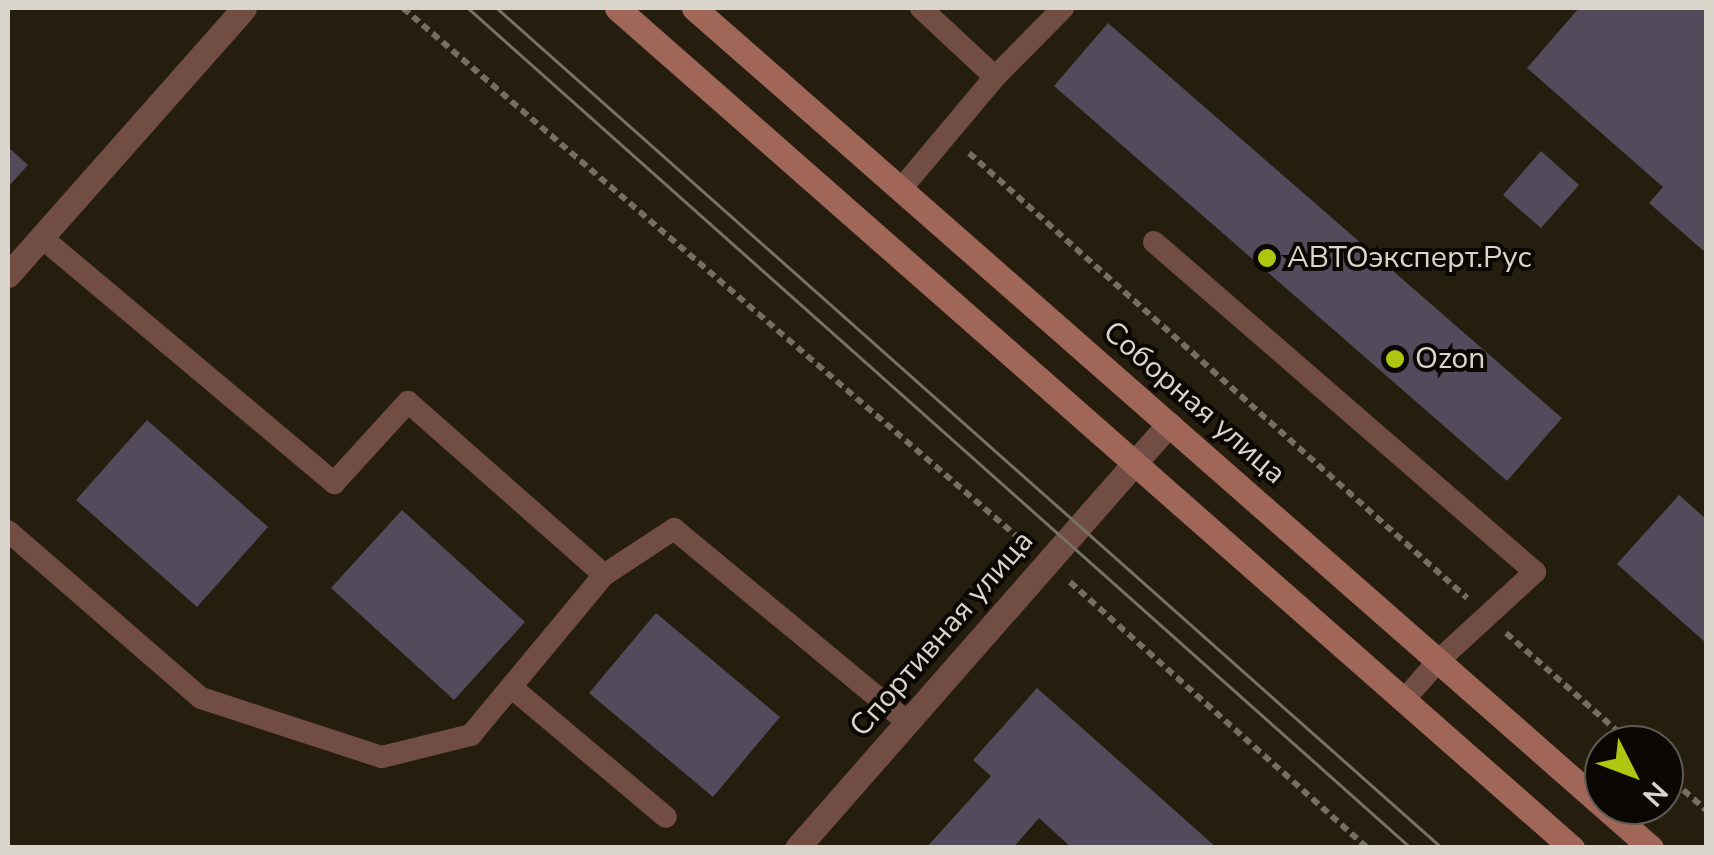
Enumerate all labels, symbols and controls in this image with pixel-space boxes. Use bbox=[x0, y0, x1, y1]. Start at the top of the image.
place label: АВТОэксперт.Рус bbox=[1287, 240, 1532, 276]
marker: АВТОэксперт.Рус bbox=[1256, 247, 1278, 269]
street label: Соборная улица bbox=[1095, 314, 1293, 492]
place label: Ozon bbox=[1415, 341, 1485, 377]
marker: Ozon bbox=[1384, 348, 1406, 370]
street label: Спортивная улица bbox=[843, 524, 1041, 744]
north arrow bbox=[1584, 725, 1684, 825]
text: N bbox=[1634, 773, 1676, 814]

